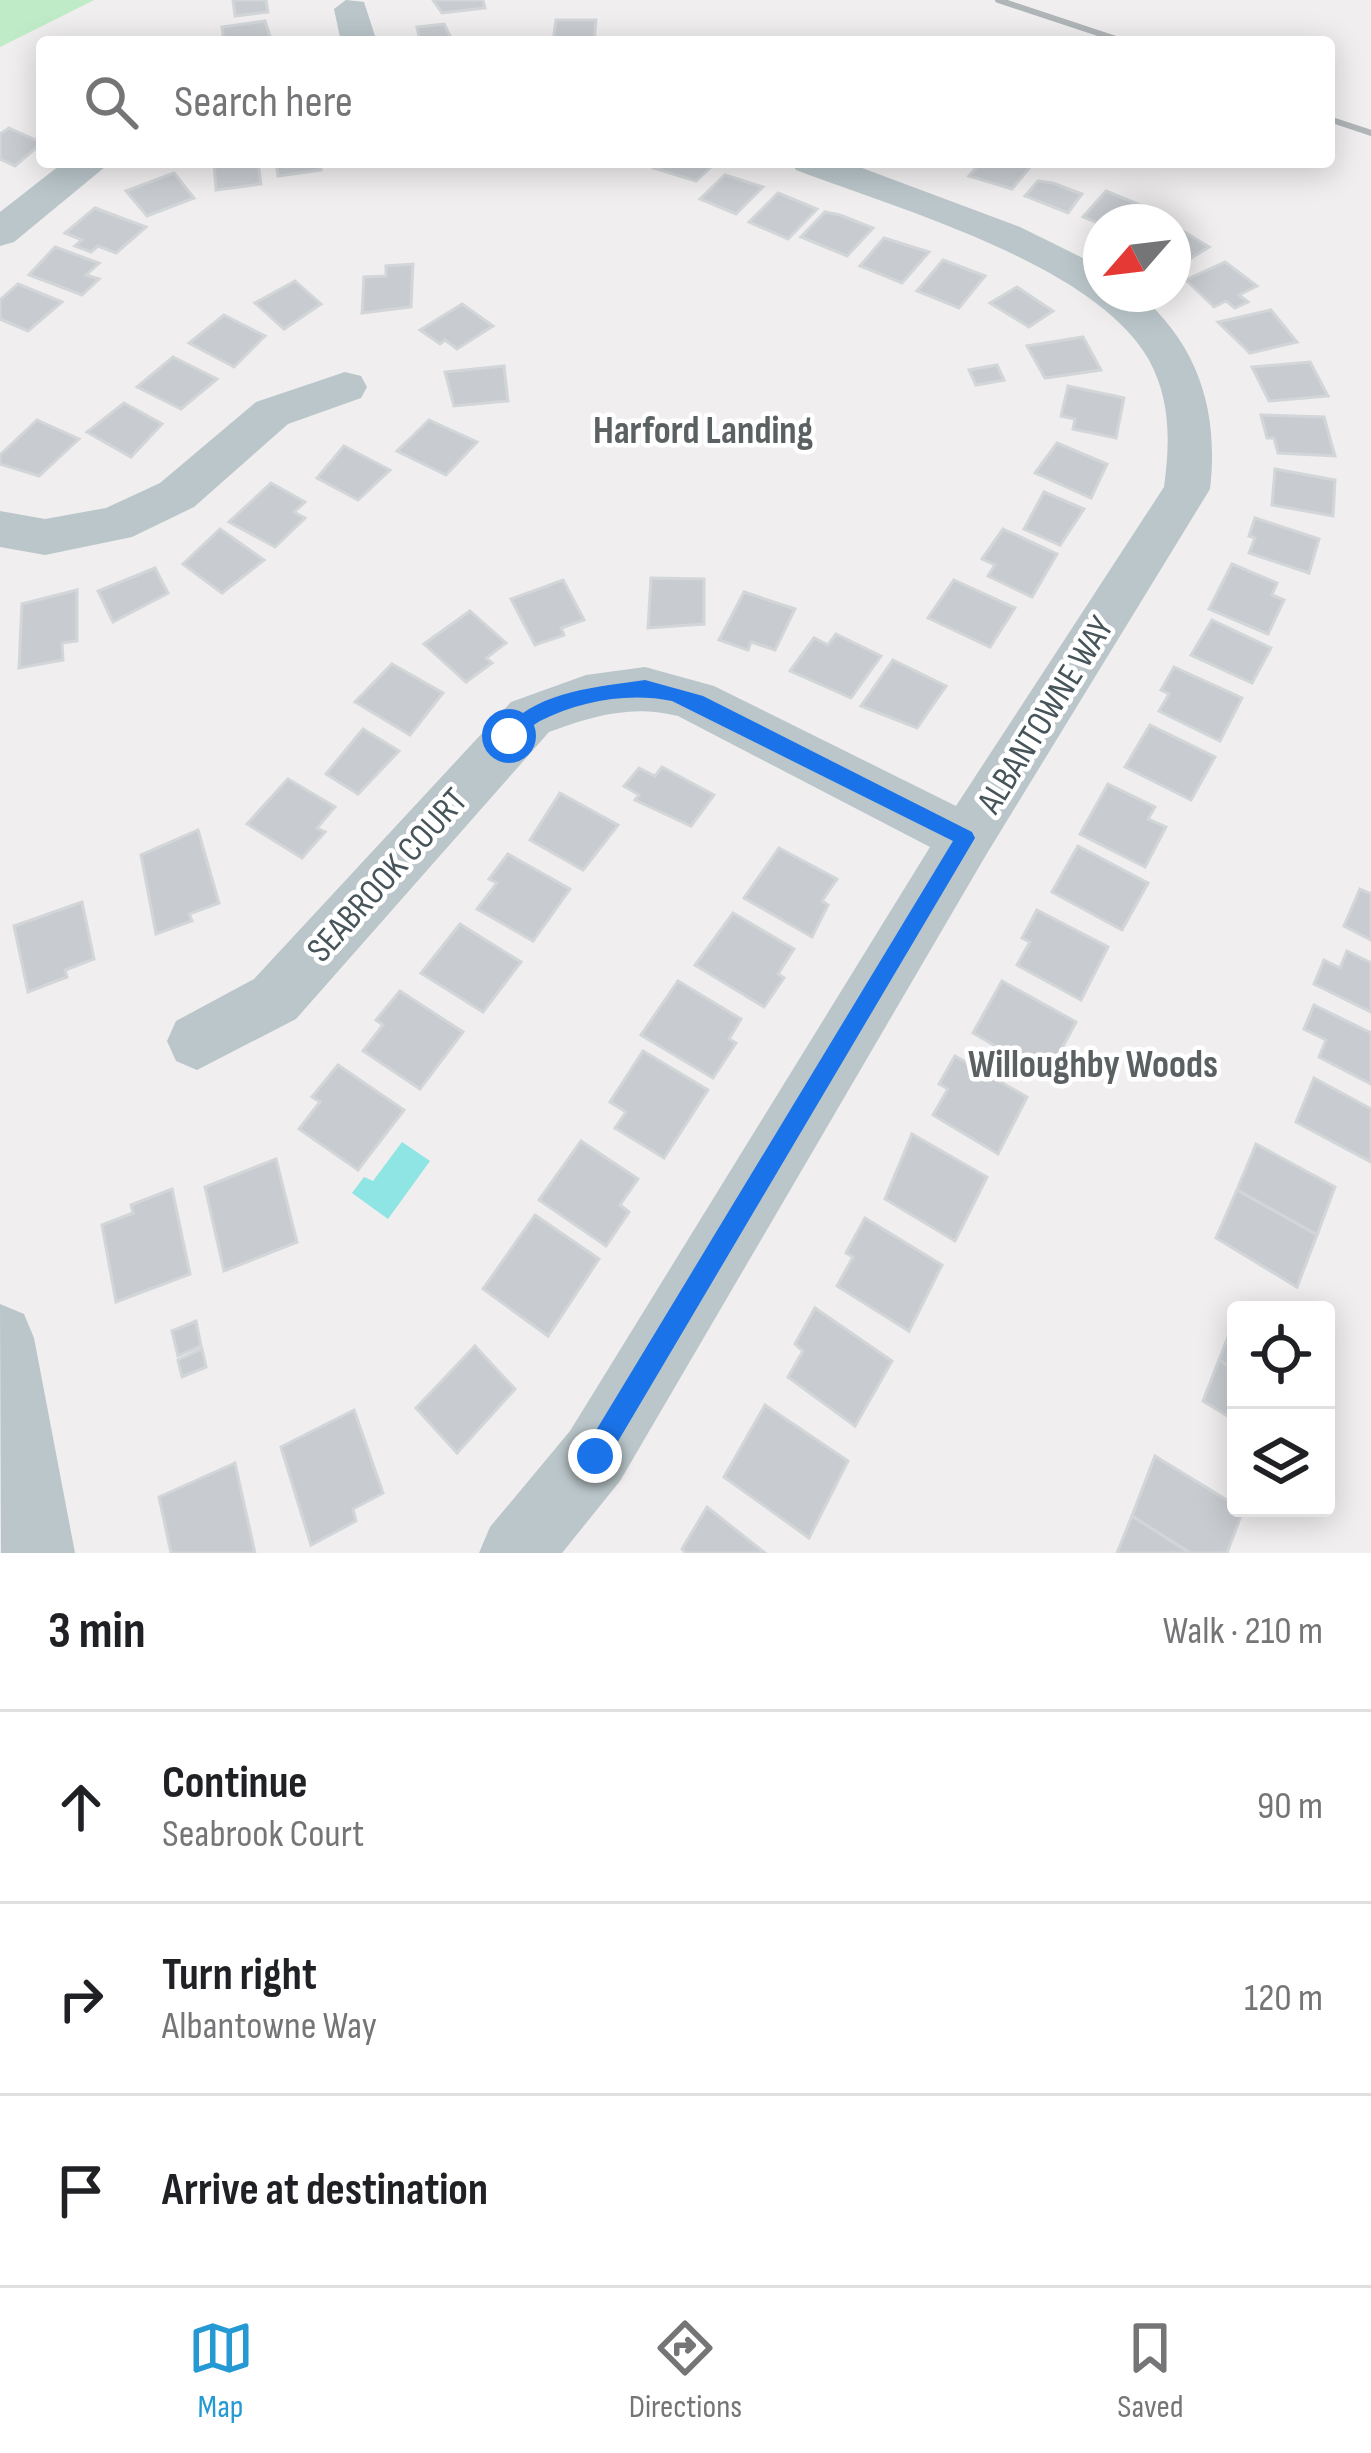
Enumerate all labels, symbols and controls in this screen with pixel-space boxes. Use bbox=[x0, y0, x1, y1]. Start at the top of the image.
search box bbox=[36, 36, 1335, 168]
icon: search bbox=[78, 69, 144, 135]
text: Search here bbox=[174, 75, 353, 130]
north arrow bbox=[1083, 204, 1191, 312]
district label: Harford Landing bbox=[593, 408, 813, 455]
street label: ALBANTOWNE WAY bbox=[968, 609, 1124, 822]
route start bbox=[482, 709, 536, 763]
street label: SEABROOK COURT bbox=[299, 780, 477, 971]
district label: Willoughby Woods bbox=[968, 1042, 1218, 1089]
map controls bbox=[1227, 1301, 1335, 1517]
button: locate bbox=[1227, 1301, 1335, 1409]
button: layers bbox=[1227, 1409, 1335, 1517]
route end bbox=[568, 1429, 622, 1483]
text: 3 min bbox=[48, 1601, 146, 1662]
text: Walk · 210 m bbox=[1163, 1608, 1323, 1655]
text: Continue bbox=[162, 1756, 308, 1811]
icon: ahead bbox=[48, 1774, 114, 1840]
text: 90 m bbox=[1257, 1783, 1323, 1830]
text: Seabrook Court bbox=[162, 1811, 364, 1858]
text: Turn right bbox=[162, 1948, 317, 2003]
icon: right bbox=[48, 1966, 114, 2032]
text: 120 m bbox=[1244, 1975, 1323, 2022]
text: Albantowne Way bbox=[162, 2003, 377, 2050]
icon: arrive bbox=[48, 2158, 114, 2224]
text: Arrive at destination bbox=[162, 2163, 488, 2218]
tab: Map bbox=[188, 2315, 254, 2427]
tab: Directions bbox=[629, 2315, 742, 2427]
tab: Saved bbox=[1117, 2315, 1183, 2427]

